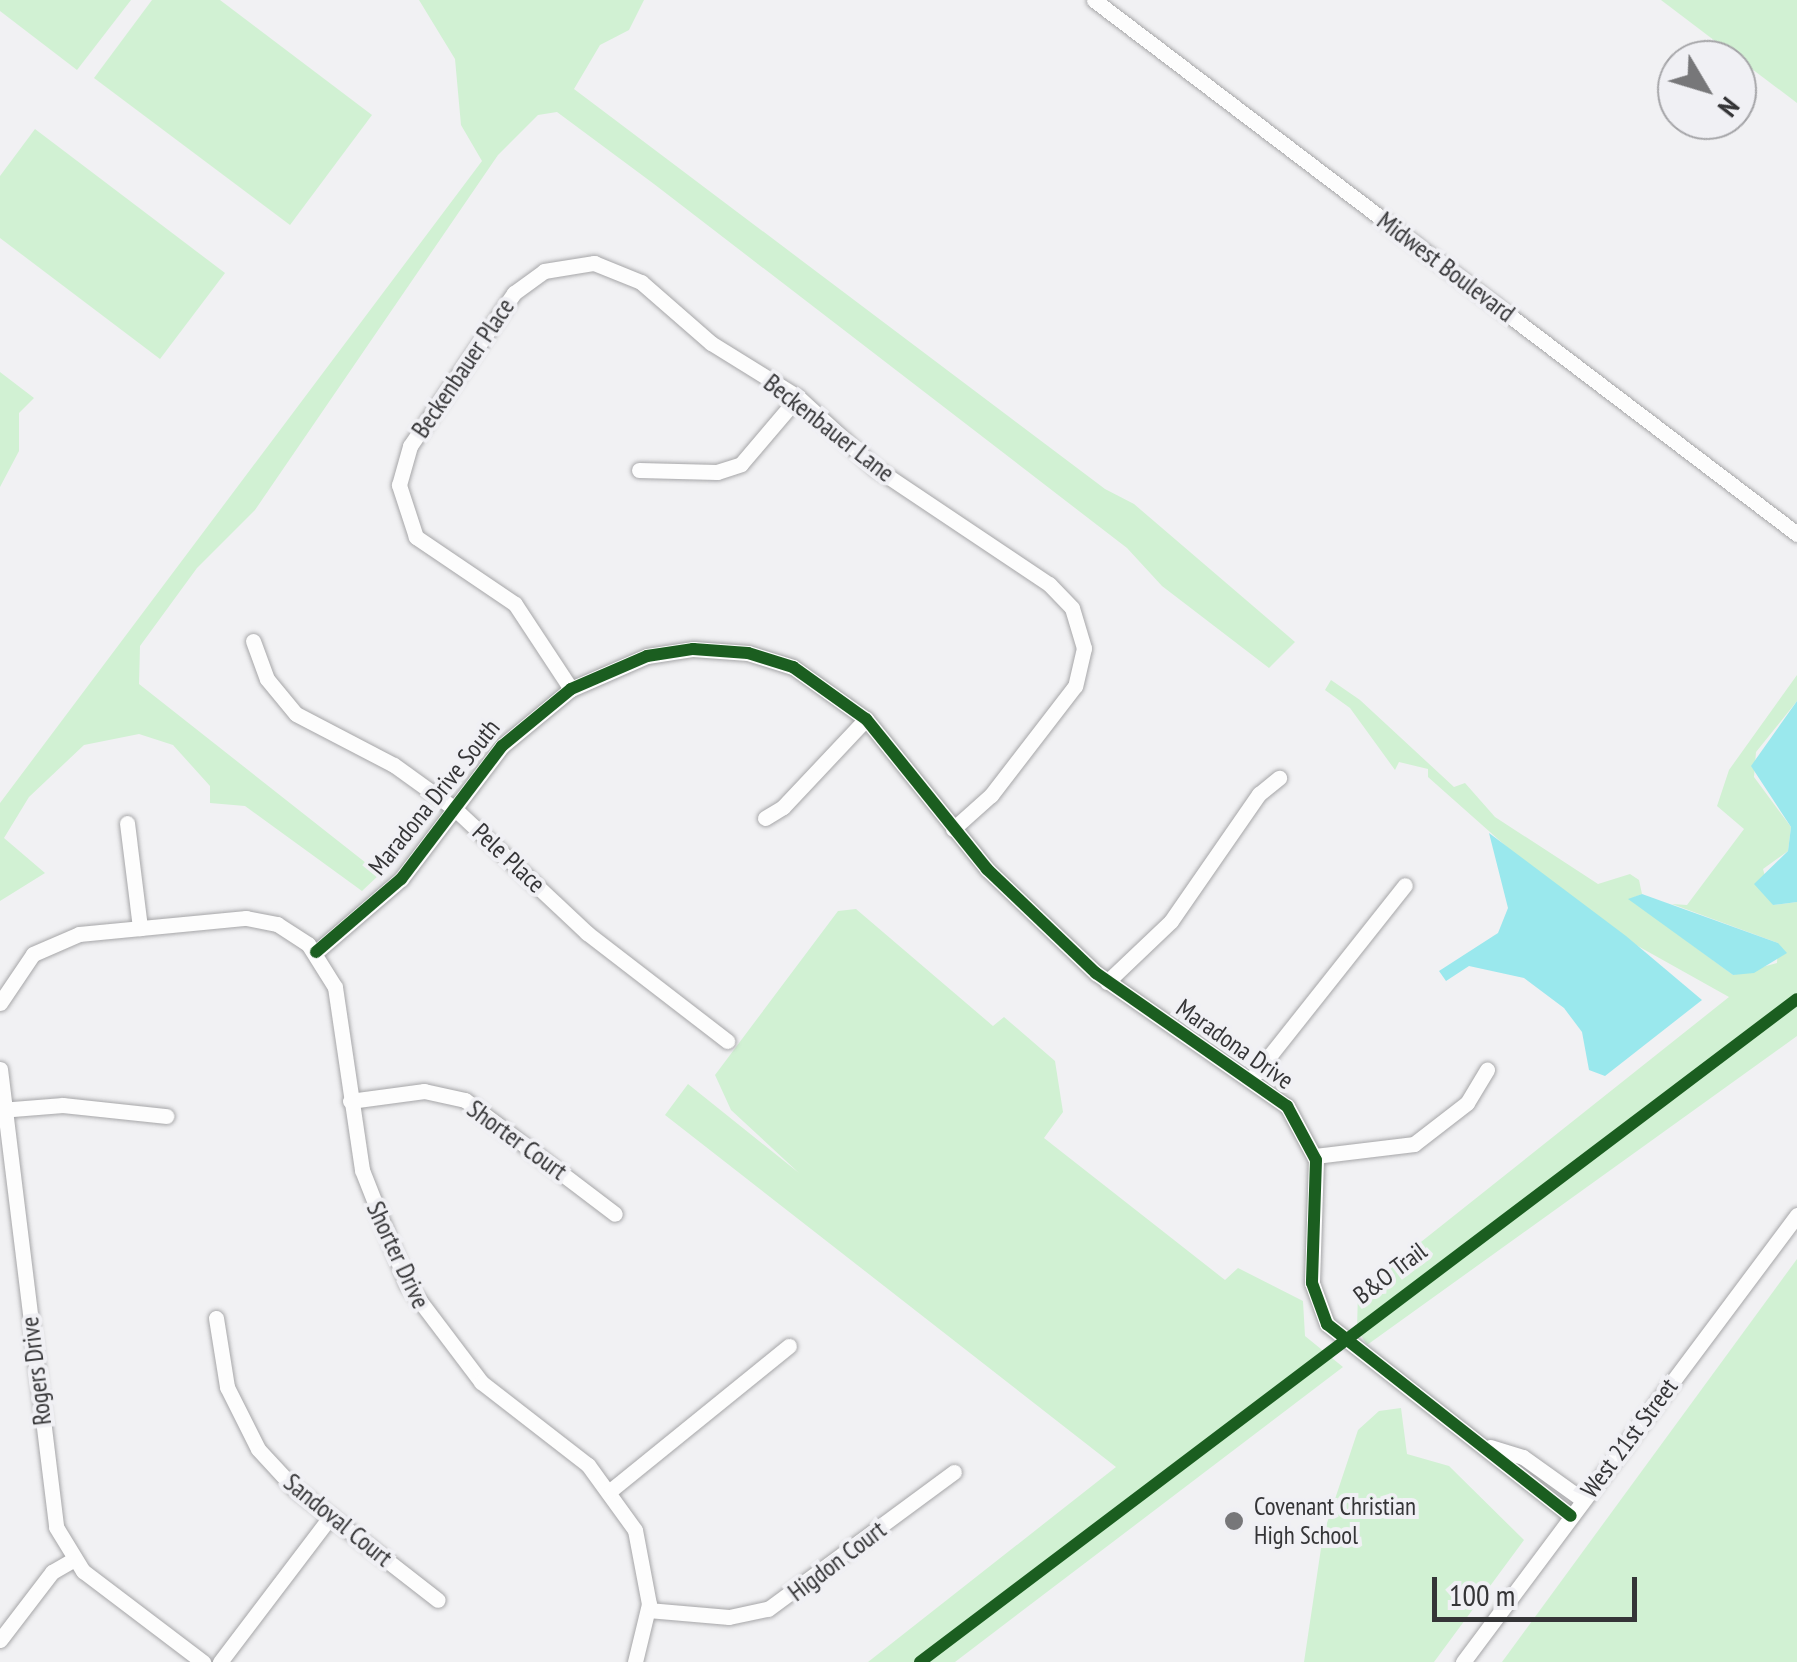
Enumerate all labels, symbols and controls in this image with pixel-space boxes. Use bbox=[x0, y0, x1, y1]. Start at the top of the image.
north arrow bbox=[1657, 40, 1757, 140]
text: N bbox=[1710, 90, 1749, 125]
street label: Midwest Boulevard bbox=[1371, 206, 1521, 328]
street label: Beckenbauer Place bbox=[405, 293, 521, 443]
street label: Beckenbauer Lane bbox=[758, 368, 900, 488]
street label: Maradona Drive South bbox=[362, 713, 506, 881]
street label: Pele Place bbox=[467, 817, 551, 899]
street label: Maradona Drive bbox=[1171, 993, 1299, 1095]
street label: Shorter Court bbox=[461, 1094, 573, 1186]
street label: Shorter Drive bbox=[360, 1197, 436, 1313]
street label: B&O Trail bbox=[1347, 1236, 1433, 1310]
street label: Rogers Drive bbox=[14, 1315, 58, 1427]
street label: West 21st Street bbox=[1574, 1372, 1684, 1504]
street label: Sandoval Court bbox=[278, 1467, 398, 1573]
place label: Covenant Christian High School bbox=[1254, 1492, 1416, 1551]
marker: Covenant Christian High School bbox=[1223, 1510, 1245, 1532]
street label: Higdon Court bbox=[782, 1515, 892, 1607]
scale bar bbox=[1437, 1557, 1642, 1619]
text: 100 m bbox=[1449, 1575, 1515, 1614]

